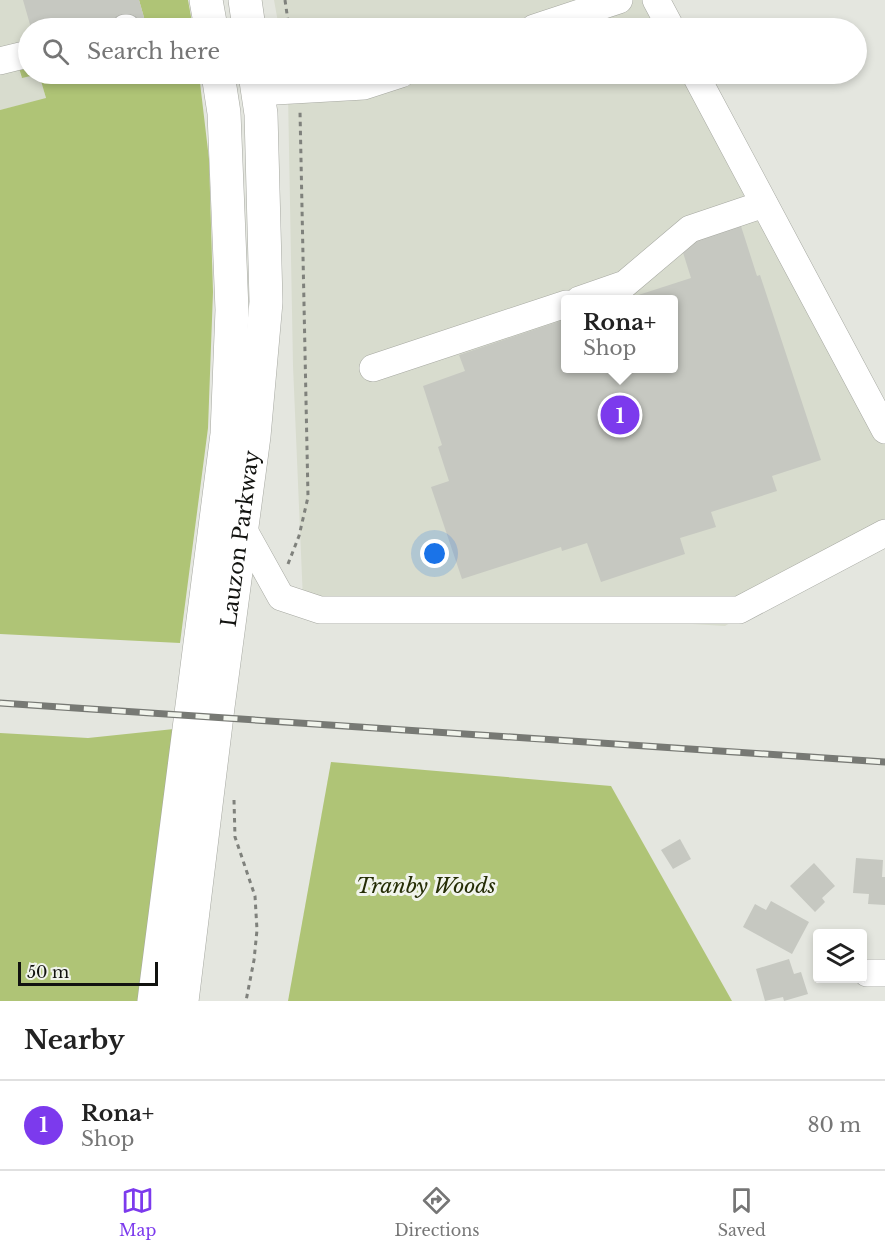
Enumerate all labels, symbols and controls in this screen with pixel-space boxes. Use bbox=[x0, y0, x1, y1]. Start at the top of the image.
search box bbox=[18, 18, 867, 84]
icon: search bbox=[39, 35, 72, 68]
text: Search here bbox=[87, 38, 220, 65]
popup bbox=[561, 295, 678, 373]
text: Rona+ bbox=[583, 309, 656, 336]
text: Shop bbox=[583, 336, 636, 360]
pin: 1 bbox=[600, 392, 640, 438]
street label: Lauzon Parkway bbox=[216, 448, 265, 629]
your location bbox=[420, 539, 449, 568]
park label: Tranby Woods bbox=[356, 873, 496, 899]
map controls bbox=[813, 929, 867, 983]
button: layers bbox=[813, 929, 867, 983]
scale bar bbox=[18, 959, 158, 986]
text: 50 m bbox=[27, 962, 69, 982]
text: Nearby bbox=[24, 1024, 125, 1056]
text: Rona+ bbox=[81, 1100, 154, 1127]
text: 1 bbox=[39, 1113, 48, 1137]
text: 80 m bbox=[807, 1113, 861, 1137]
text: Shop bbox=[81, 1127, 134, 1151]
tab: Map bbox=[119, 1184, 156, 1240]
tab: Directions bbox=[394, 1184, 479, 1240]
tab: Saved bbox=[718, 1184, 766, 1240]

